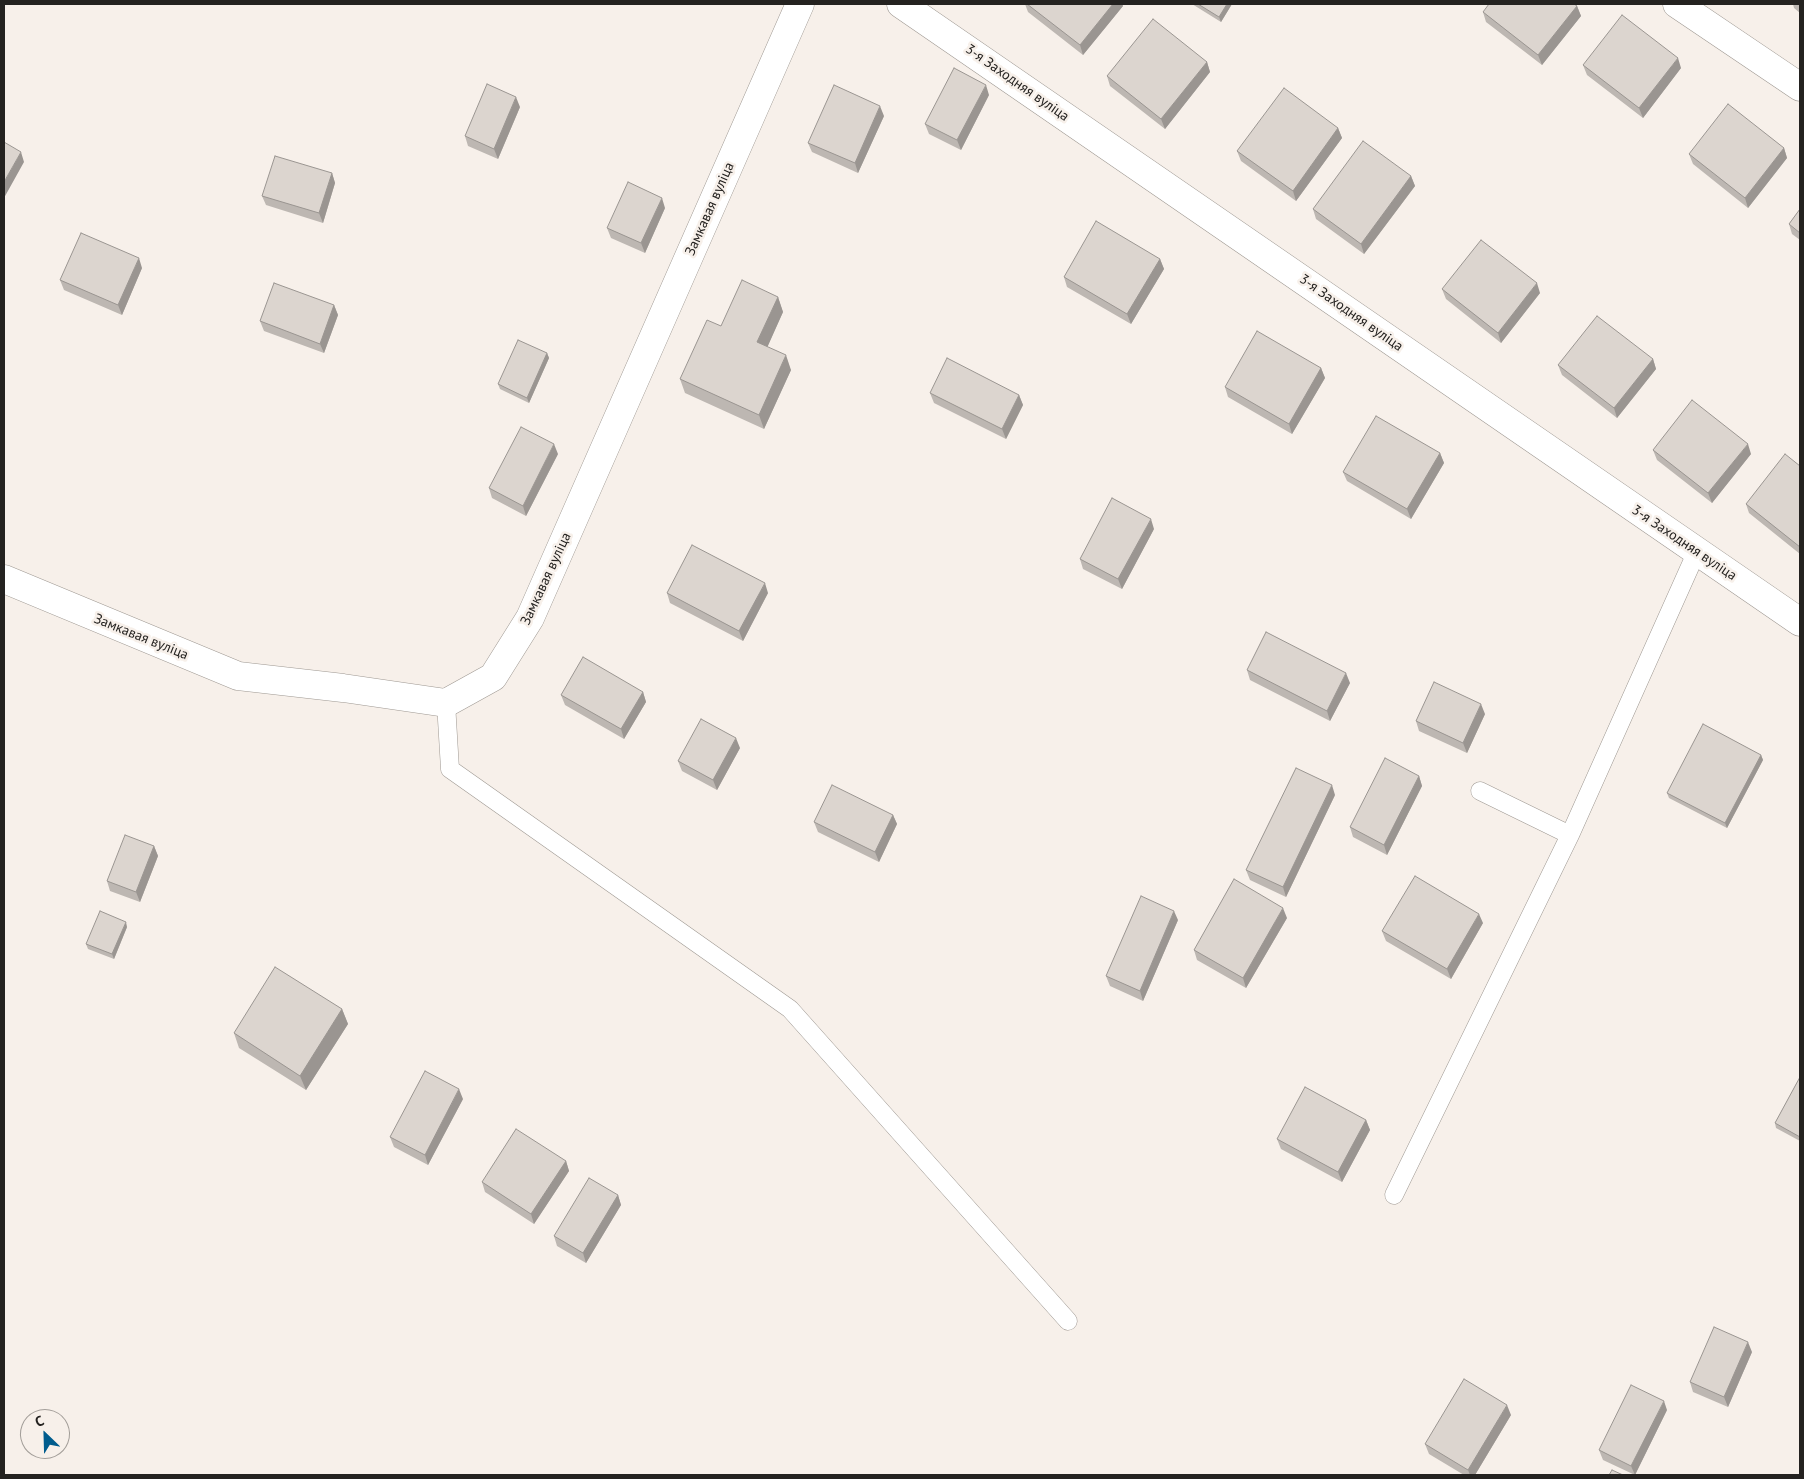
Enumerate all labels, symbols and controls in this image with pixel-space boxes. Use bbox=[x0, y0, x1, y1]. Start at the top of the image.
street label: 3-я Заходняя вуліца bbox=[962, 41, 1072, 125]
street label: Замкавая вуліца bbox=[682, 160, 738, 258]
street label: 3-я Заходняя вуліца bbox=[1296, 271, 1406, 355]
street label: 3-я Заходняя вуліца bbox=[1628, 502, 1740, 584]
street label: Замкавая вуліца bbox=[517, 530, 575, 628]
street label: Замкавая вуліца bbox=[91, 610, 191, 664]
north arrow bbox=[20, 1409, 70, 1459]
text: С bbox=[32, 1411, 47, 1431]

